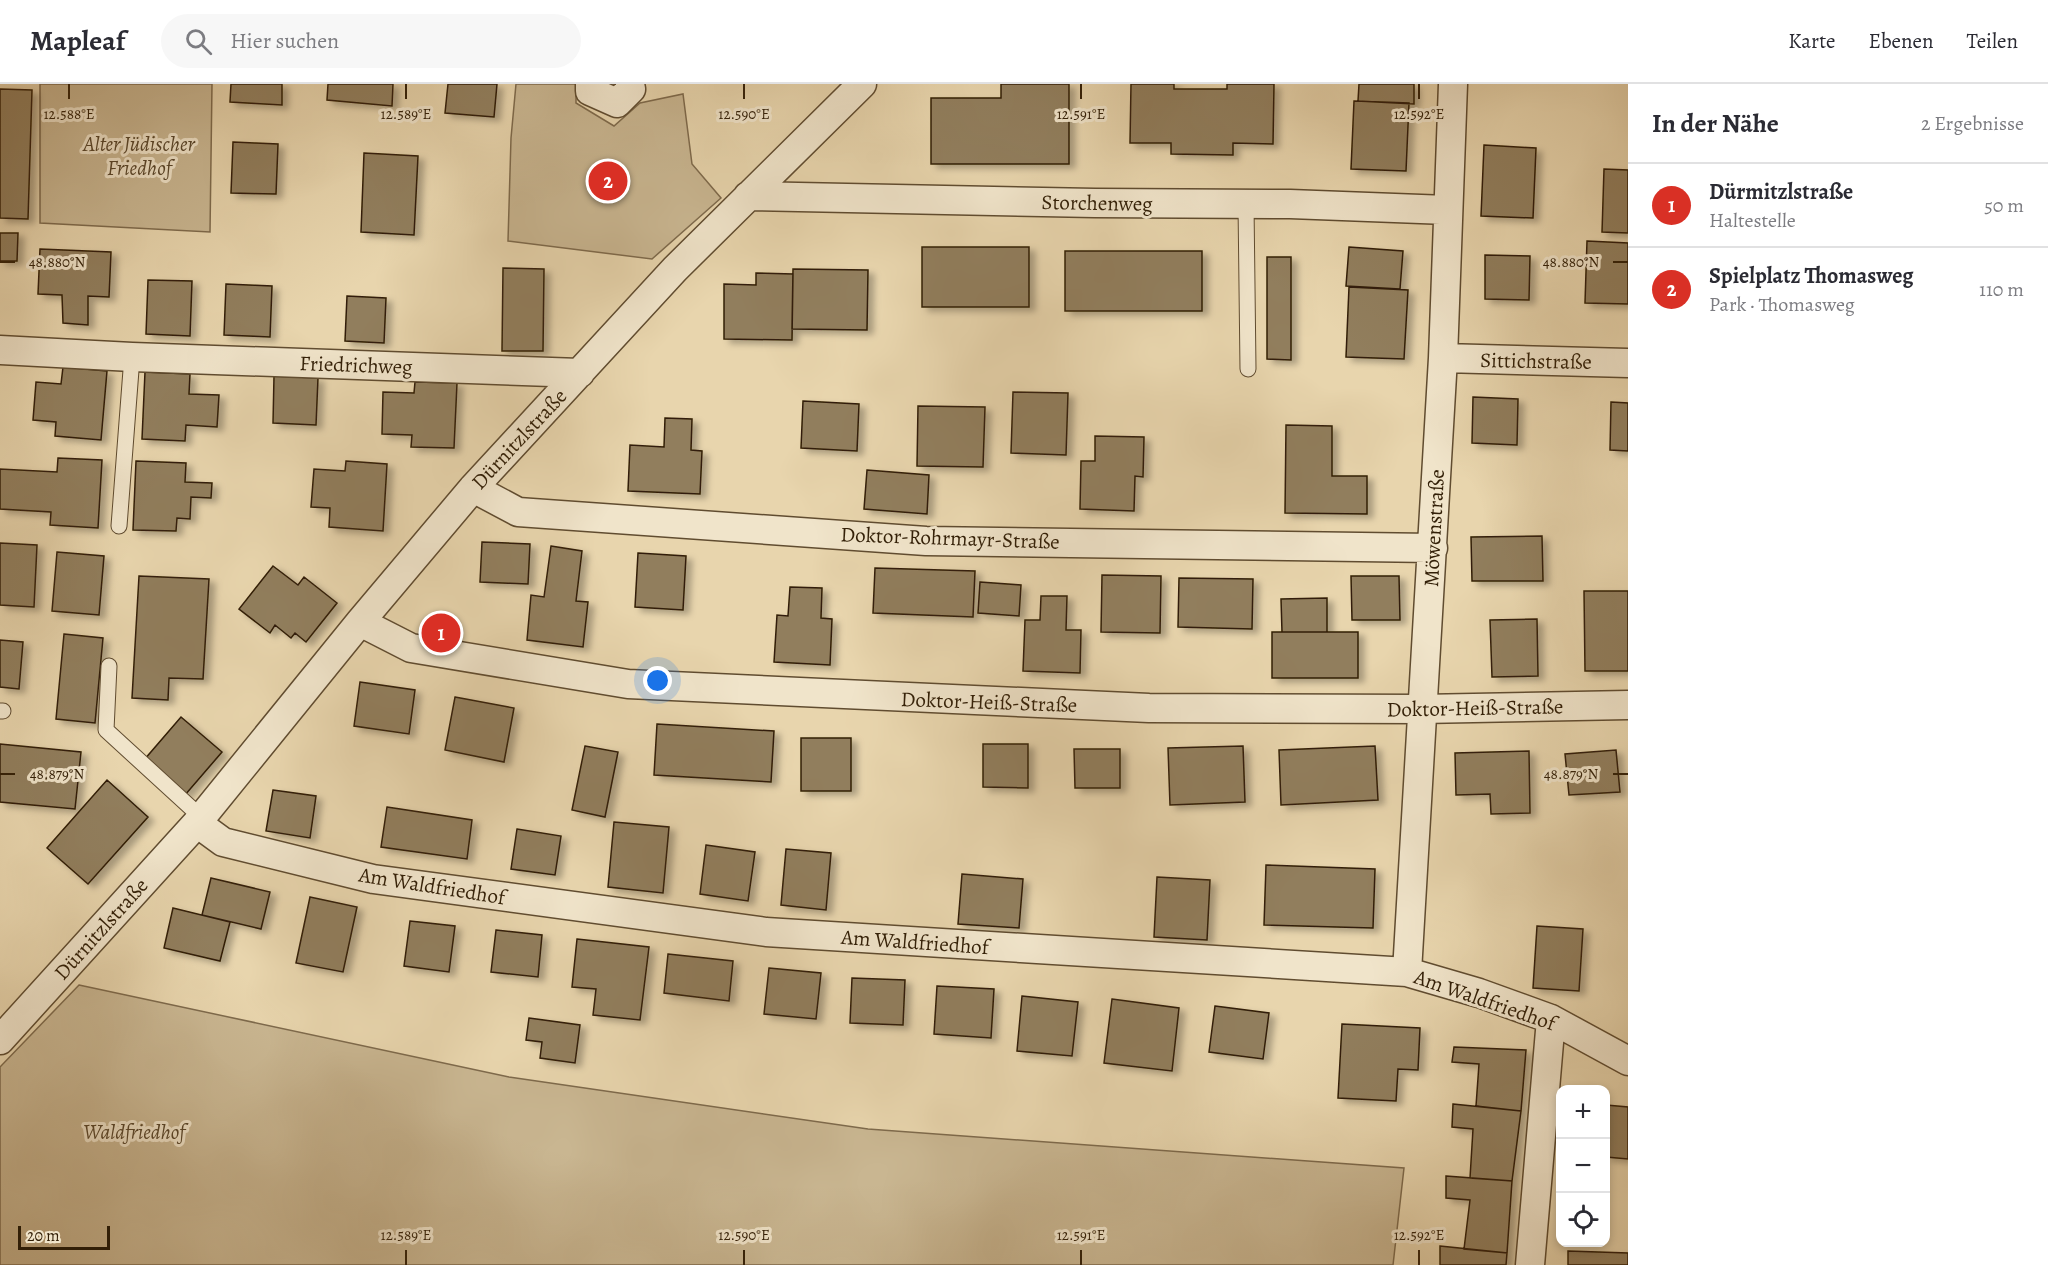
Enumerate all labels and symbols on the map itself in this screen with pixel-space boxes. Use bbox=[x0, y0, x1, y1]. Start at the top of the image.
text: 12.588°E bbox=[43, 104, 95, 124]
text: 12.589°E bbox=[381, 104, 431, 124]
text: 12.590°E bbox=[718, 104, 770, 124]
text: 12.591°E bbox=[1057, 104, 1105, 124]
text: 12.592°E bbox=[1394, 104, 1444, 124]
park label: Alter Jüdischer Friedhof bbox=[82, 130, 195, 182]
pin: 2 bbox=[588, 158, 628, 204]
street label: Storchenweg bbox=[1041, 188, 1153, 218]
text: 48.880°N bbox=[29, 252, 85, 272]
text: 48.880°N bbox=[1543, 252, 1599, 272]
street label: Sittichstraße bbox=[1480, 346, 1592, 376]
street label: Friedrichweg bbox=[299, 349, 413, 381]
street label: Dürnitzlstraße bbox=[465, 383, 573, 495]
street label: Möwenstraße bbox=[1417, 469, 1451, 587]
street label: Doktor-Rohrmayr-Straße bbox=[840, 520, 1060, 556]
pin: 1 bbox=[422, 610, 460, 656]
your location bbox=[643, 666, 672, 695]
street label: Doktor-Heiß-Straße bbox=[900, 685, 1078, 719]
street label: Doktor-Heiß-Straße bbox=[1386, 692, 1564, 724]
text: 48.879°N bbox=[30, 764, 84, 784]
text: 48.879°N bbox=[1544, 764, 1598, 784]
street label: Am Waldfriedhof bbox=[356, 860, 510, 912]
street label: Dürnitzlstraße bbox=[48, 872, 154, 986]
street label: Am Waldfriedhof bbox=[839, 923, 993, 961]
street label: Am Waldfriedhof bbox=[1410, 962, 1562, 1038]
park label: Waldfriedhof bbox=[83, 1118, 189, 1146]
scale bar bbox=[18, 1223, 110, 1250]
text: 12.589°E bbox=[381, 1225, 431, 1245]
text: 12.590°E bbox=[718, 1225, 770, 1245]
text: 12.591°E bbox=[1057, 1225, 1105, 1245]
text: 12.592°E bbox=[1394, 1225, 1444, 1245]

